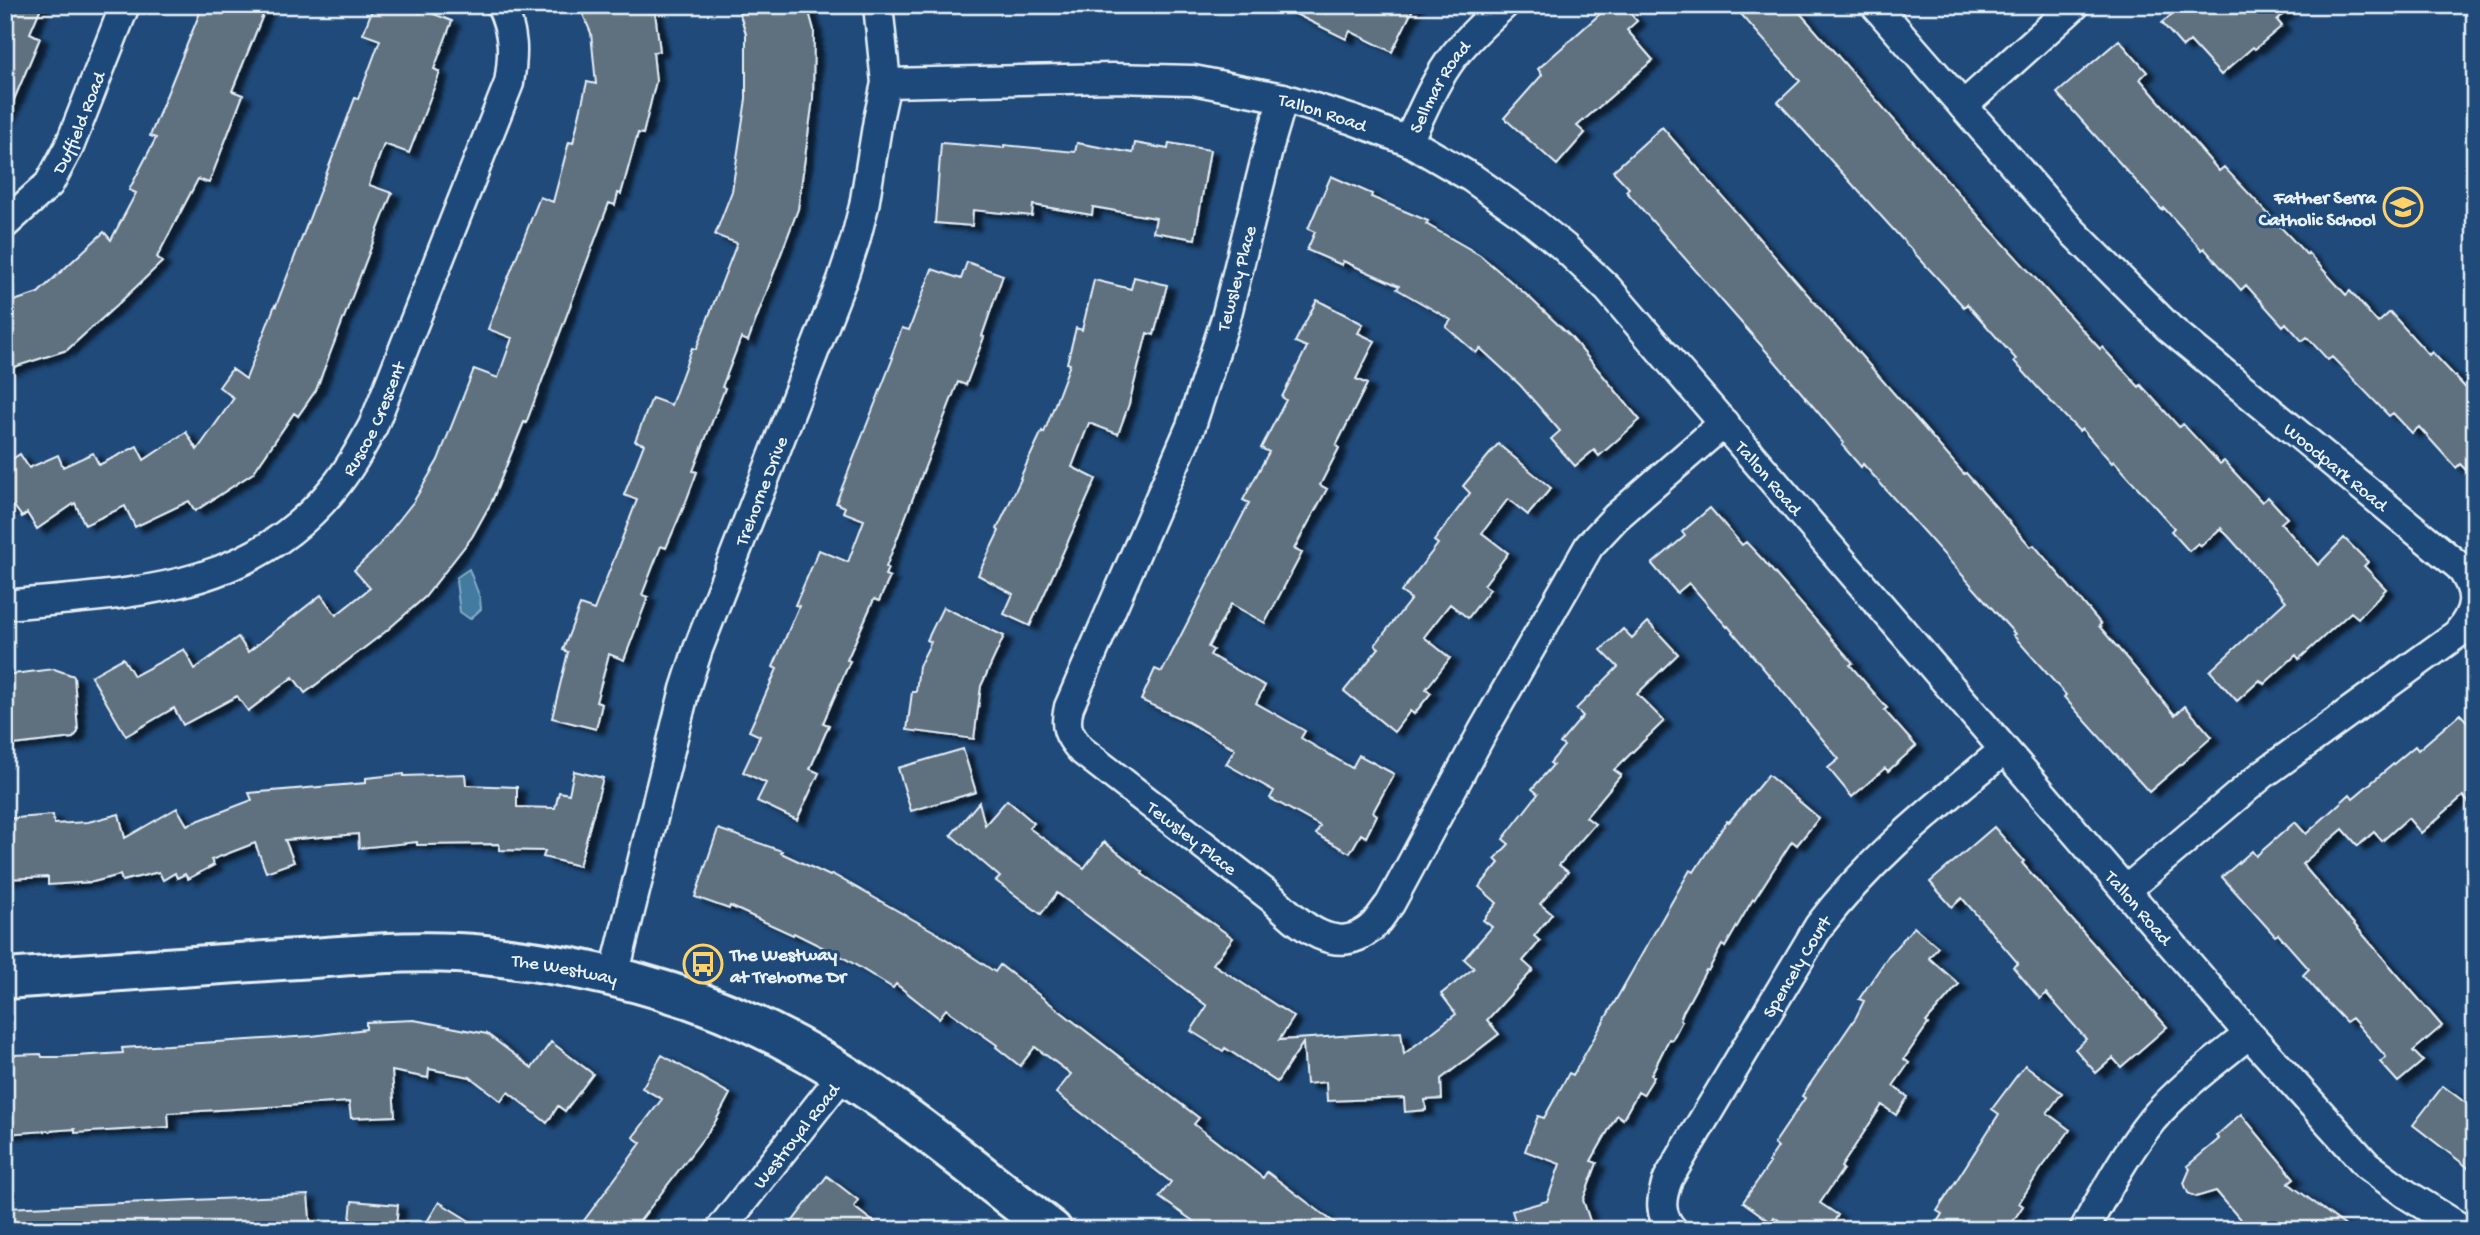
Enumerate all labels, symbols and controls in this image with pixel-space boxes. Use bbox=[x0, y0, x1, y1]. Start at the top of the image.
street label: Sellmar Road bbox=[1406, 35, 1478, 138]
street label: Duffield Road bbox=[48, 67, 113, 180]
street label: Tallon Road bbox=[1274, 89, 1371, 140]
school or university icon: Father Serra Catholic School bbox=[2382, 186, 2424, 228]
place label: Father Serra Catholic School bbox=[2258, 188, 2377, 233]
street label: Tewsley Place bbox=[1213, 224, 1264, 335]
street label: Ruscoe Crescent bbox=[338, 357, 413, 481]
street label: Woodpark Road bbox=[2278, 419, 2393, 519]
street label: Trehorne Drive bbox=[731, 433, 795, 551]
street label: Tallon Road bbox=[1728, 437, 1807, 523]
street label: Tewsley Place bbox=[1140, 797, 1241, 882]
street label: Tallon Road bbox=[2098, 866, 2177, 953]
street label: Spencely Court bbox=[1759, 910, 1839, 1023]
bus stop icon: The Westway at Trehorne Dr bbox=[682, 943, 724, 985]
place label: The Westway at Trehorne Dr bbox=[728, 945, 848, 990]
street label: The Westway bbox=[509, 950, 620, 993]
street label: Westroyal Road bbox=[749, 1079, 847, 1194]

